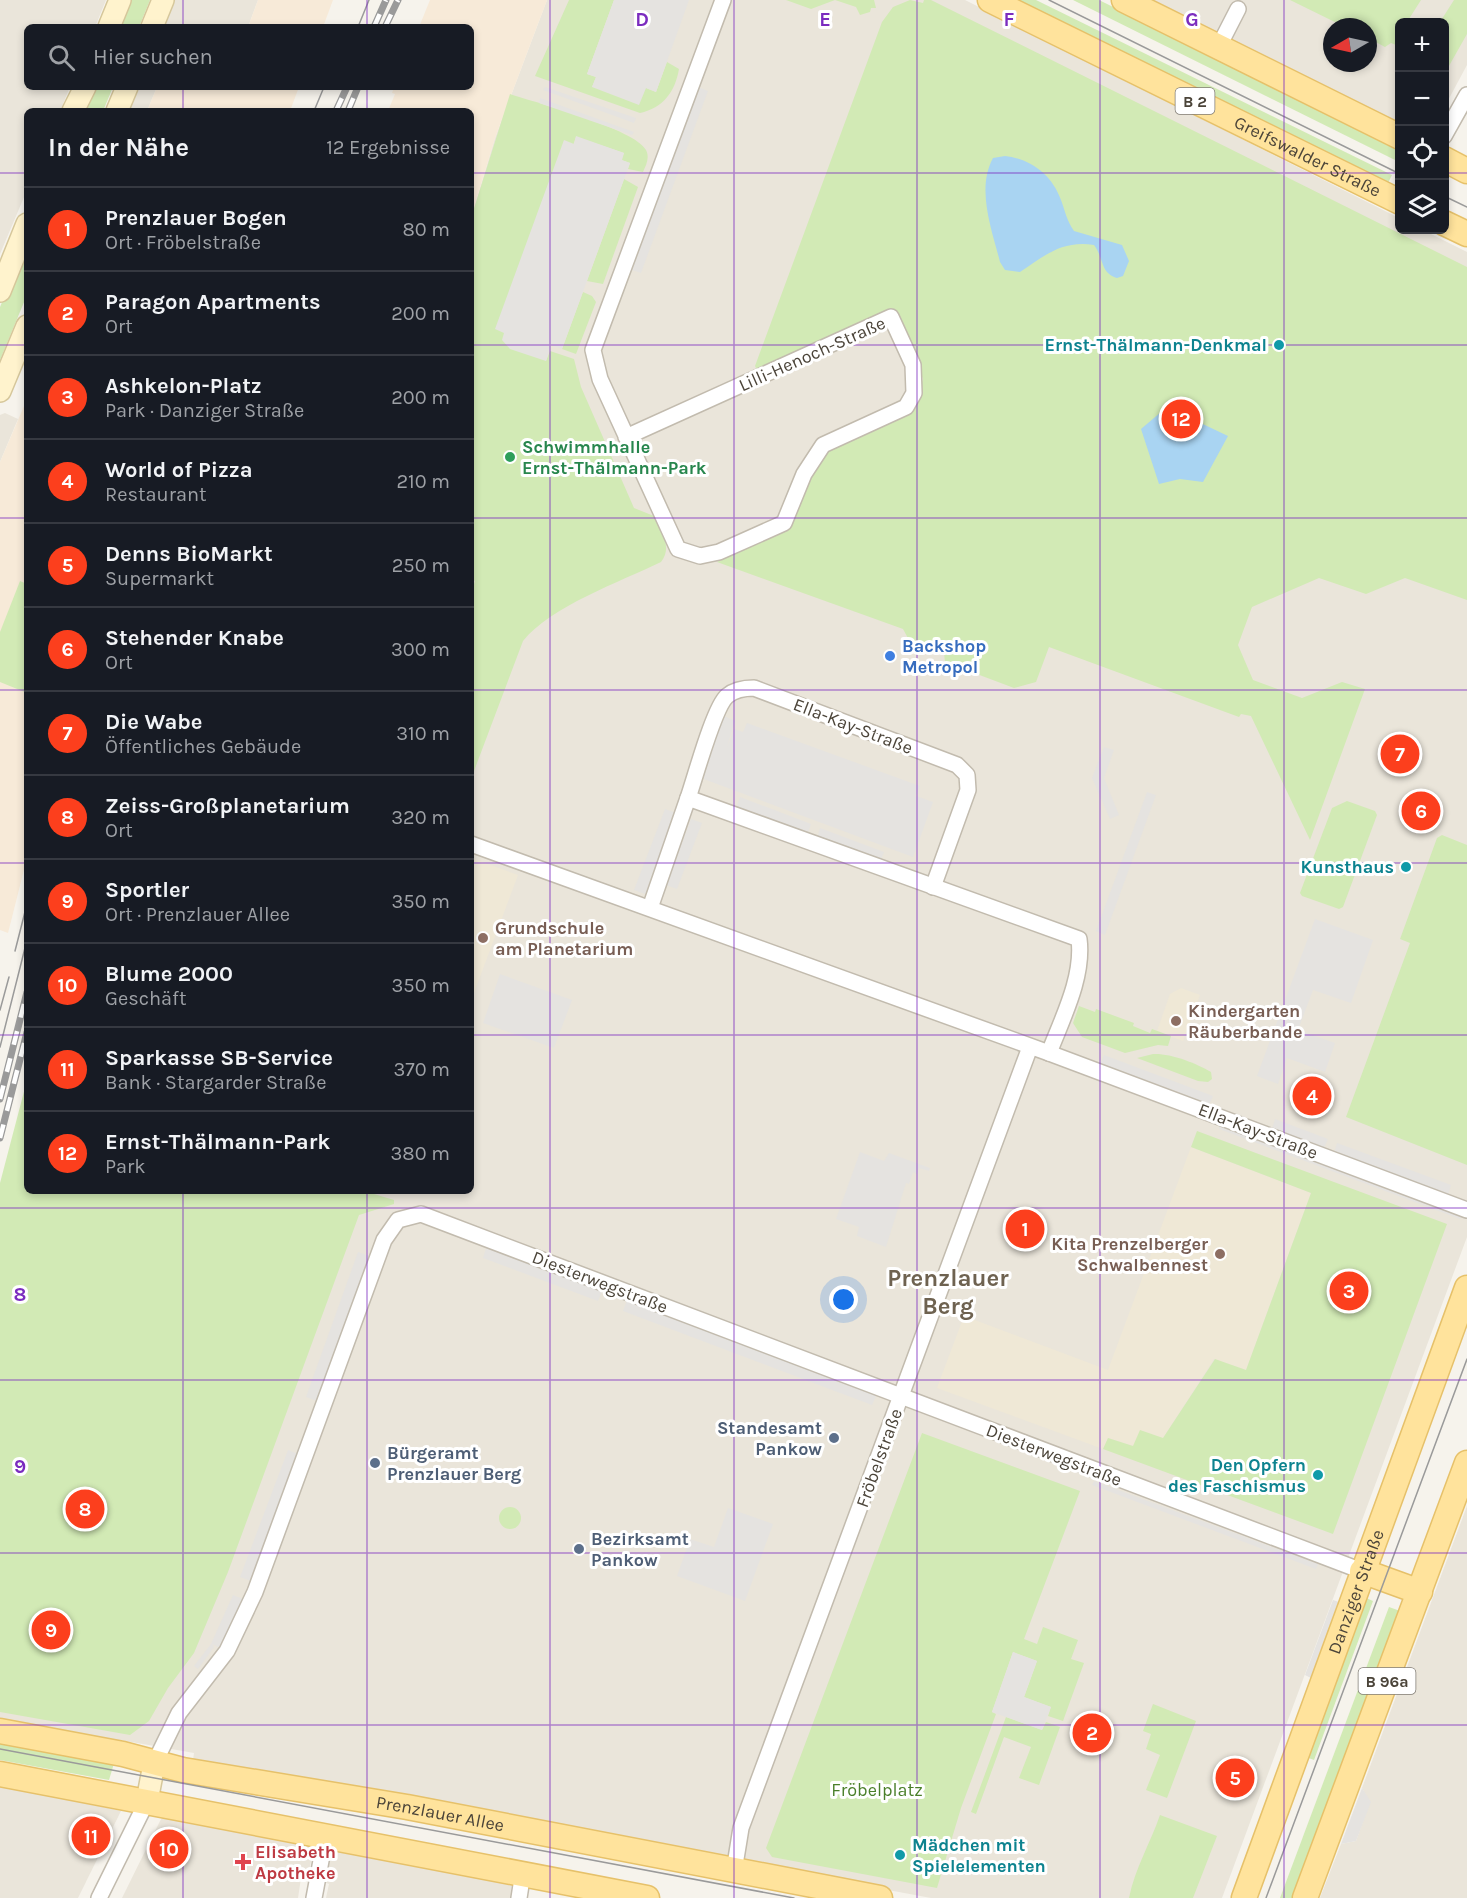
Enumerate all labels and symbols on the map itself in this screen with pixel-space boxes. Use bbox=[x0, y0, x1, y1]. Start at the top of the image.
text: D bbox=[635, 8, 649, 31]
text: E bbox=[819, 8, 831, 31]
text: F bbox=[1004, 8, 1015, 31]
text: G bbox=[1185, 8, 1199, 31]
north arrow bbox=[1323, 18, 1377, 72]
road number: B 2 bbox=[1176, 88, 1214, 114]
street label: Greifswalder Straße bbox=[1230, 111, 1385, 202]
street label: Lilli-Henoch-Straße bbox=[735, 312, 889, 396]
place label: Ernst-Thälmann-Denkmal bbox=[1044, 334, 1267, 356]
marker: Ernst-Thälmann-Denkmal bbox=[1272, 338, 1286, 352]
pin: 12 bbox=[1162, 396, 1200, 442]
place label: Schwimmhalle Ernst-Thälmann-Park bbox=[522, 436, 707, 479]
marker: Schwimmhalle Ernst-Thälmann-Park bbox=[503, 450, 517, 464]
place label: Backshop Metropol bbox=[902, 635, 986, 678]
marker: Backshop Metropol bbox=[883, 649, 897, 663]
street label: Ella-Kay-Straße bbox=[790, 693, 916, 759]
pin: 7 bbox=[1380, 732, 1420, 777]
pin: 6 bbox=[1402, 788, 1440, 834]
place label: Kunsthaus bbox=[1301, 856, 1394, 878]
marker: Kunsthaus bbox=[1399, 860, 1413, 874]
place label: Grundschule am Planetarium bbox=[495, 917, 633, 960]
marker: Grundschule am Planetarium bbox=[476, 931, 490, 945]
place label: Kindergarten Räuberbande bbox=[1188, 1000, 1302, 1043]
marker: Kindergarten Räuberbande bbox=[1169, 1014, 1183, 1028]
pin: 4 bbox=[1292, 1074, 1332, 1118]
street label: Ella-Kay-Straße bbox=[1195, 1098, 1321, 1164]
pin: 1 bbox=[1006, 1206, 1044, 1252]
place label: Kita Prenzelberger Schwalbennest bbox=[1051, 1233, 1208, 1276]
street label: Diesterwegstraße bbox=[529, 1246, 671, 1318]
marker: Kita Prenzelberger Schwalbennest bbox=[1213, 1247, 1227, 1261]
district label: Prenzlauer Berg bbox=[887, 1264, 1009, 1320]
pin: 3 bbox=[1330, 1268, 1368, 1314]
text: 8 bbox=[14, 1283, 26, 1306]
your location bbox=[829, 1285, 858, 1314]
street label: Fröbelstraße bbox=[851, 1406, 907, 1510]
place label: Standesamt Pankow bbox=[717, 1417, 822, 1460]
street label: Diesterwegstraße bbox=[983, 1419, 1125, 1491]
marker: Standesamt Pankow bbox=[827, 1431, 841, 1445]
place label: Bürgeramt Prenzlauer Berg bbox=[387, 1442, 522, 1485]
place label: Den Opfern des Faschismus bbox=[1168, 1454, 1306, 1497]
text: 9 bbox=[14, 1455, 26, 1478]
marker: Bürgeramt Prenzlauer Berg bbox=[368, 1456, 382, 1470]
marker: Den Opfern des Faschismus bbox=[1311, 1468, 1325, 1482]
pin: 8 bbox=[66, 1486, 104, 1532]
street label: Danziger Straße bbox=[1323, 1526, 1389, 1657]
place label: Bezirksamt Pankow bbox=[591, 1528, 689, 1571]
marker: Bezirksamt Pankow bbox=[572, 1542, 586, 1556]
pin: 9 bbox=[32, 1608, 70, 1652]
road number: B 96a bbox=[1358, 1668, 1416, 1694]
pin: 2 bbox=[1072, 1710, 1112, 1756]
pin: 5 bbox=[1216, 1756, 1254, 1800]
park label: Fröbelplatz bbox=[831, 1779, 923, 1801]
street label: Prenzlauer Allee bbox=[374, 1791, 506, 1836]
pin: 11 bbox=[72, 1814, 110, 1858]
pin: 10 bbox=[150, 1826, 188, 1872]
place label: Mädchen mit Spielelementen bbox=[912, 1834, 1046, 1877]
place label: Elisabeth Apotheke bbox=[255, 1841, 336, 1884]
marker: Mädchen mit Spielelementen bbox=[893, 1848, 907, 1862]
marker: Elisabeth Apotheke bbox=[236, 1855, 250, 1869]

